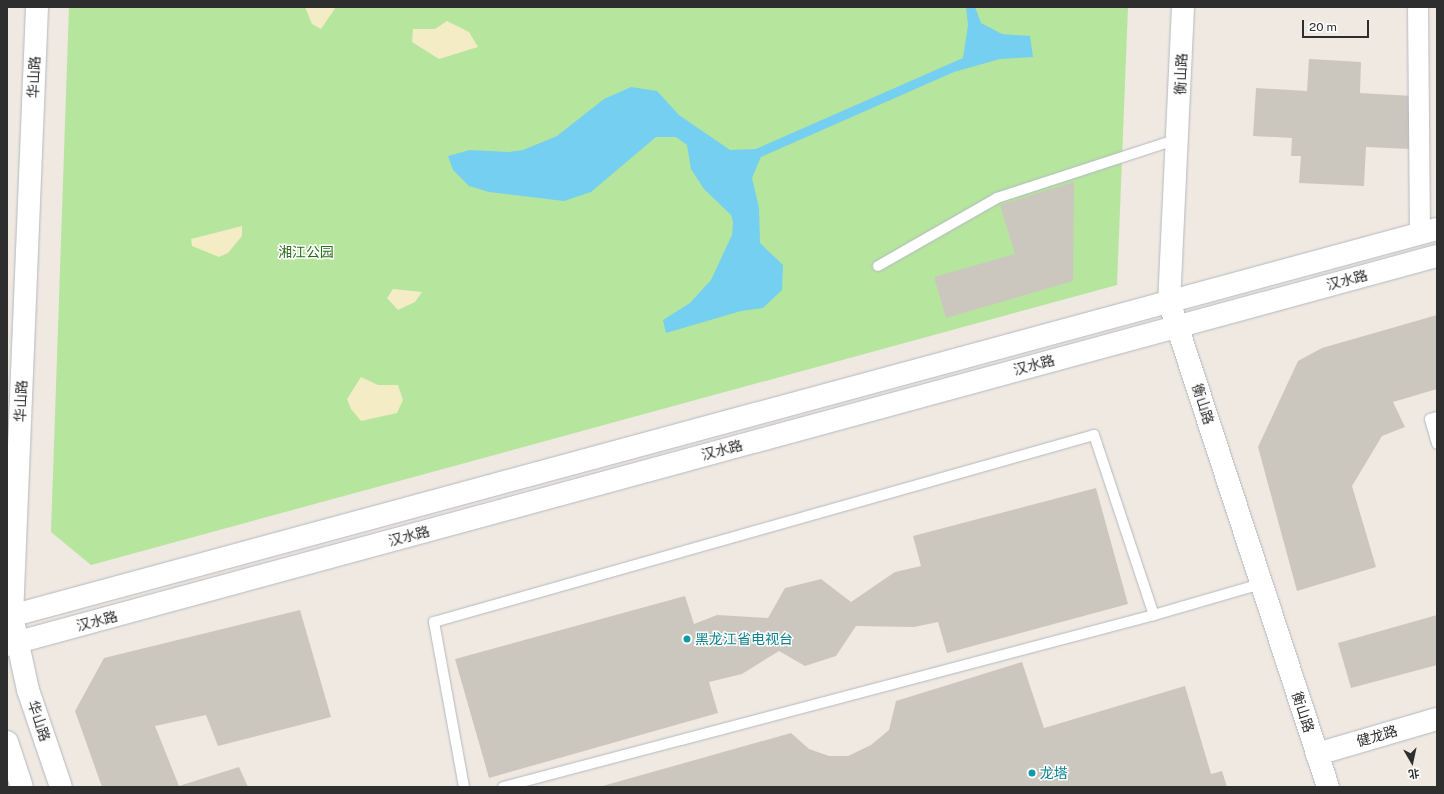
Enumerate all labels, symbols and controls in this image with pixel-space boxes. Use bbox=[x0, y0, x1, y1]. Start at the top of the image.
scale bar bbox=[1304, 12, 1371, 38]
text: 20 m bbox=[1309, 20, 1337, 34]
street label: 衡山路 bbox=[1172, 53, 1190, 95]
street label: 华山路 bbox=[25, 56, 43, 98]
park label: 湘江公园 bbox=[278, 244, 334, 260]
street label: 汉水路 bbox=[1325, 266, 1369, 294]
street label: 汉水路 bbox=[1012, 351, 1056, 379]
street label: 华山路 bbox=[12, 380, 30, 422]
street label: 衡山路 bbox=[1189, 381, 1217, 427]
street label: 汉水路 bbox=[700, 436, 744, 464]
street label: 汉水路 bbox=[387, 522, 431, 550]
street label: 汉水路 bbox=[75, 607, 119, 635]
place label: 黑龙江省电视台 bbox=[695, 631, 793, 647]
marker: 黑龙江省电视台 bbox=[682, 634, 692, 644]
street label: 衡山路 bbox=[1289, 689, 1317, 735]
street label: 华山路 bbox=[24, 698, 54, 744]
street label: 健龙路 bbox=[1354, 722, 1400, 750]
north arrow bbox=[1392, 742, 1432, 782]
place label: 龙塔 bbox=[1040, 765, 1068, 781]
text: 北 bbox=[1408, 767, 1420, 781]
marker: 龙塔 bbox=[1027, 768, 1037, 778]

